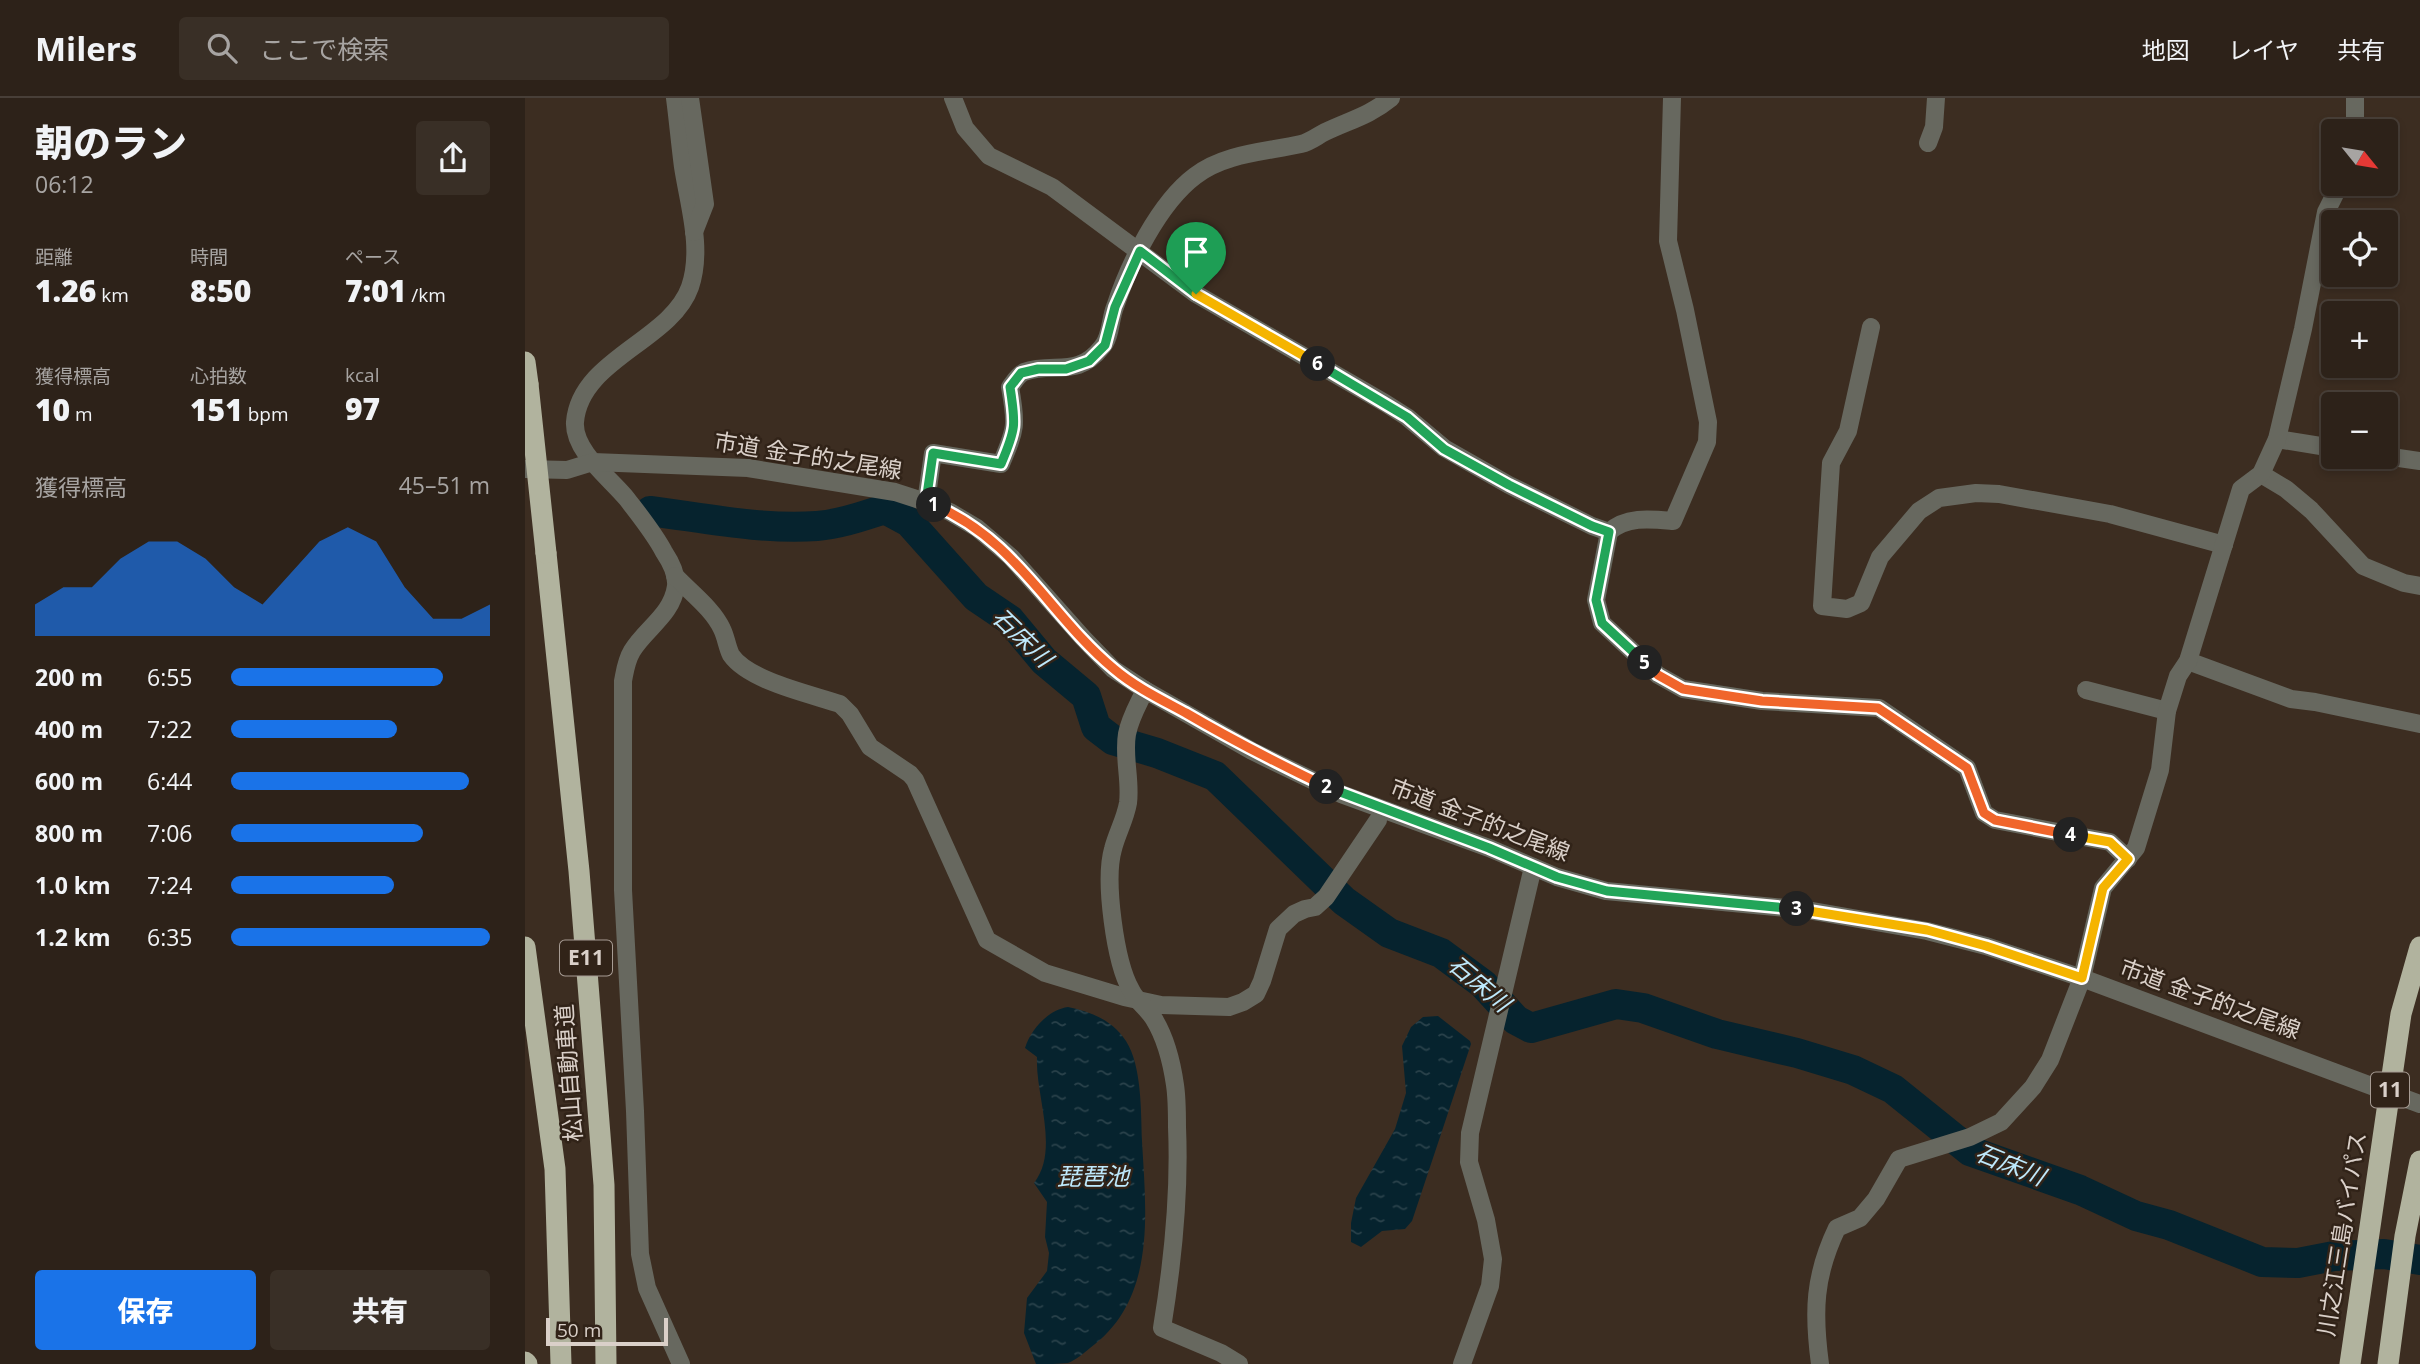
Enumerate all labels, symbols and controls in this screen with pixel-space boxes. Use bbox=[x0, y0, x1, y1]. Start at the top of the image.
search box bbox=[179, 17, 669, 80]
text: Milers bbox=[35, 26, 137, 71]
icon: search bbox=[203, 29, 241, 67]
text: ここで検索 bbox=[259, 31, 389, 67]
text: 地図 bbox=[2142, 33, 2190, 66]
text: レイヤ bbox=[2228, 33, 2299, 66]
text: 共有 bbox=[2337, 33, 2385, 66]
text: 朝のラン bbox=[35, 116, 187, 168]
north arrow bbox=[2321, 119, 2397, 196]
map controls bbox=[2321, 119, 2398, 469]
button: share bbox=[416, 121, 490, 195]
text: 06:12 bbox=[35, 168, 94, 200]
button: locate bbox=[2321, 210, 2398, 287]
pin bbox=[1166, 222, 1226, 294]
icon: arrive bbox=[1177, 233, 1215, 271]
text: 距離 bbox=[35, 244, 73, 270]
text: 時間 bbox=[190, 244, 228, 270]
text: ペース bbox=[345, 244, 401, 270]
text: 1.26 bbox=[35, 270, 96, 311]
text: 8:50 bbox=[190, 270, 251, 311]
text: 7:01 bbox=[345, 270, 406, 311]
text: km bbox=[96, 282, 129, 308]
text: /km bbox=[406, 282, 446, 308]
button: + bbox=[2321, 301, 2398, 378]
pin: 6 bbox=[1301, 346, 1335, 382]
text: 6 bbox=[1312, 350, 1323, 376]
text: kcal bbox=[345, 362, 379, 388]
text: 獲得標高 bbox=[35, 363, 111, 389]
text: 心拍数 bbox=[190, 363, 247, 389]
text: 97 bbox=[345, 388, 380, 429]
text: 10 bbox=[35, 389, 70, 430]
text: 151 bbox=[190, 389, 243, 430]
button: − bbox=[2321, 392, 2398, 469]
text: m bbox=[70, 401, 93, 427]
text: bpm bbox=[243, 401, 289, 427]
street label: 市道 金子的之尾線 bbox=[712, 424, 904, 486]
text: 45–51 m bbox=[399, 469, 490, 501]
text: 獲得標高 bbox=[35, 471, 127, 503]
pin: 1 bbox=[917, 488, 951, 522]
text: 1 bbox=[928, 491, 939, 517]
water label: 石床川 bbox=[986, 600, 1063, 676]
pin: 5 bbox=[1627, 646, 1663, 680]
text: 5 bbox=[1639, 649, 1650, 675]
text: 200 m bbox=[35, 661, 103, 693]
text: 6:55 bbox=[147, 661, 193, 693]
text: 400 m bbox=[35, 713, 103, 745]
text: 7:22 bbox=[147, 713, 193, 745]
text: 600 m bbox=[35, 765, 103, 797]
text: 6:44 bbox=[147, 765, 193, 797]
pin: 2 bbox=[1309, 770, 1345, 804]
street label: 市道 金子的之尾線 bbox=[1386, 770, 1575, 868]
text: 2 bbox=[1321, 773, 1332, 799]
text: 800 m bbox=[35, 817, 103, 849]
text: 7:06 bbox=[147, 817, 193, 849]
pin: 4 bbox=[2053, 818, 2089, 852]
text: 4 bbox=[2065, 821, 2076, 847]
text: 1.0 km bbox=[35, 869, 111, 901]
text: 7:24 bbox=[147, 869, 193, 901]
pin: 3 bbox=[1779, 892, 1815, 926]
text: 3 bbox=[1791, 895, 1802, 921]
text: 1.2 km bbox=[35, 921, 111, 953]
text: 6:35 bbox=[147, 921, 193, 953]
road number: E11 bbox=[560, 940, 612, 976]
water label: 石床川 bbox=[1442, 947, 1520, 1021]
street label: 市道 金子的之尾線 bbox=[2116, 951, 2305, 1046]
street label: 松山自動車道 bbox=[547, 1003, 589, 1143]
road number: 11 bbox=[2371, 1072, 2409, 1108]
street label: 川之江三島バイパス bbox=[2309, 1129, 2373, 1338]
water label: 石床川 bbox=[1971, 1135, 2053, 1194]
water label: 琵琶池 bbox=[1057, 1159, 1131, 1192]
button: 保存 bbox=[35, 1270, 256, 1350]
button: 共有 bbox=[270, 1270, 490, 1350]
scale bar bbox=[546, 1315, 669, 1347]
text: 50 m bbox=[557, 1317, 601, 1343]

